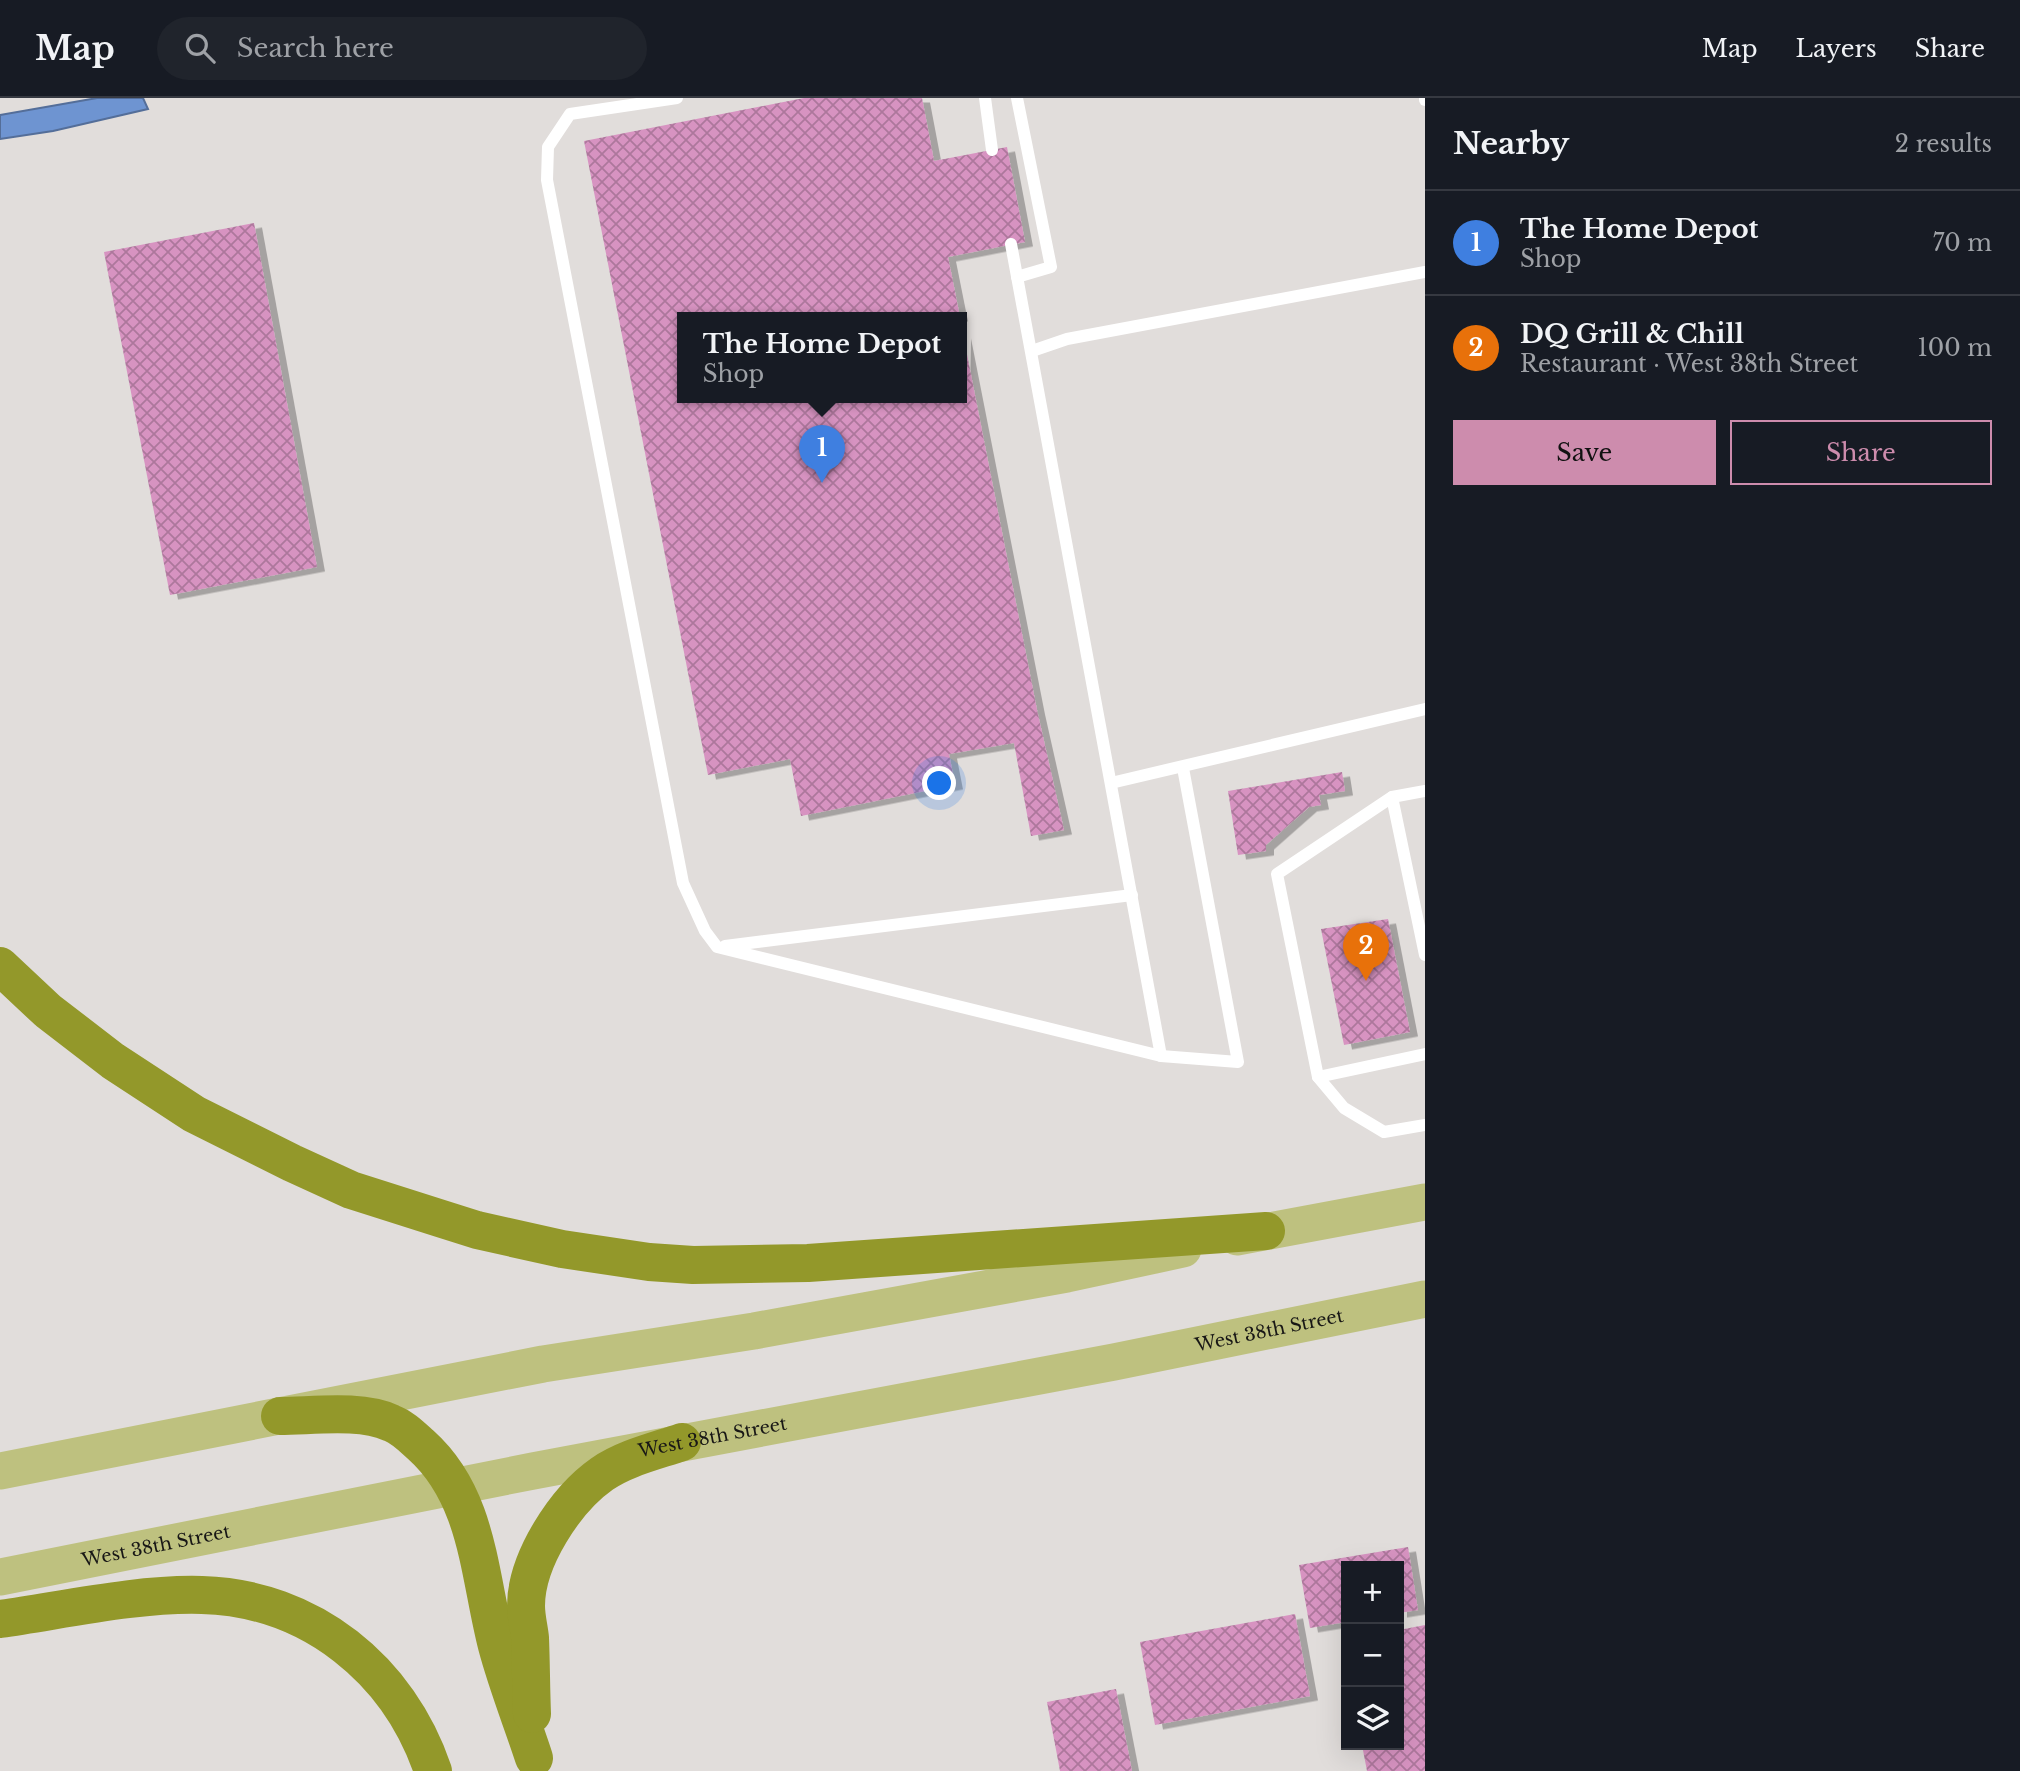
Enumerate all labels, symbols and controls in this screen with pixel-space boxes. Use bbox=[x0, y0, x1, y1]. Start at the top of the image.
search box bbox=[157, 17, 647, 80]
text: Map bbox=[35, 28, 115, 69]
icon: search bbox=[181, 29, 219, 67]
text: Search here bbox=[237, 32, 394, 64]
text: Map bbox=[1702, 34, 1758, 63]
text: Layers bbox=[1796, 34, 1877, 63]
text: Share bbox=[1915, 34, 1985, 63]
text: Nearby bbox=[1453, 125, 1569, 162]
text: 2 results bbox=[1895, 130, 1992, 158]
text: The Home Depot bbox=[1520, 213, 1759, 245]
text: 1 bbox=[1471, 229, 1481, 257]
text: 70 m bbox=[1933, 229, 1992, 257]
text: Shop bbox=[1520, 245, 1581, 273]
popup bbox=[677, 312, 967, 403]
text: DQ Grill & Chill bbox=[1520, 318, 1744, 350]
text: The Home Depot bbox=[703, 328, 941, 360]
text: 2 bbox=[1469, 334, 1483, 362]
text: 100 m bbox=[1918, 334, 1992, 362]
text: Restaurant · West 38th Street bbox=[1520, 350, 1858, 378]
text: Shop bbox=[703, 360, 764, 388]
button: Save bbox=[1453, 420, 1716, 485]
button: Share bbox=[1730, 420, 1992, 485]
pin: 1 bbox=[799, 425, 845, 483]
your location bbox=[922, 766, 956, 800]
pin: 2 bbox=[1343, 923, 1389, 981]
street label: West 38th Street bbox=[1192, 1305, 1346, 1357]
street label: West 38th Street bbox=[635, 1413, 789, 1462]
street label: West 38th Street bbox=[79, 1520, 232, 1572]
map controls bbox=[1341, 1561, 1404, 1750]
button: + bbox=[1341, 1561, 1404, 1624]
button: − bbox=[1341, 1624, 1404, 1687]
button: layers bbox=[1341, 1687, 1404, 1750]

